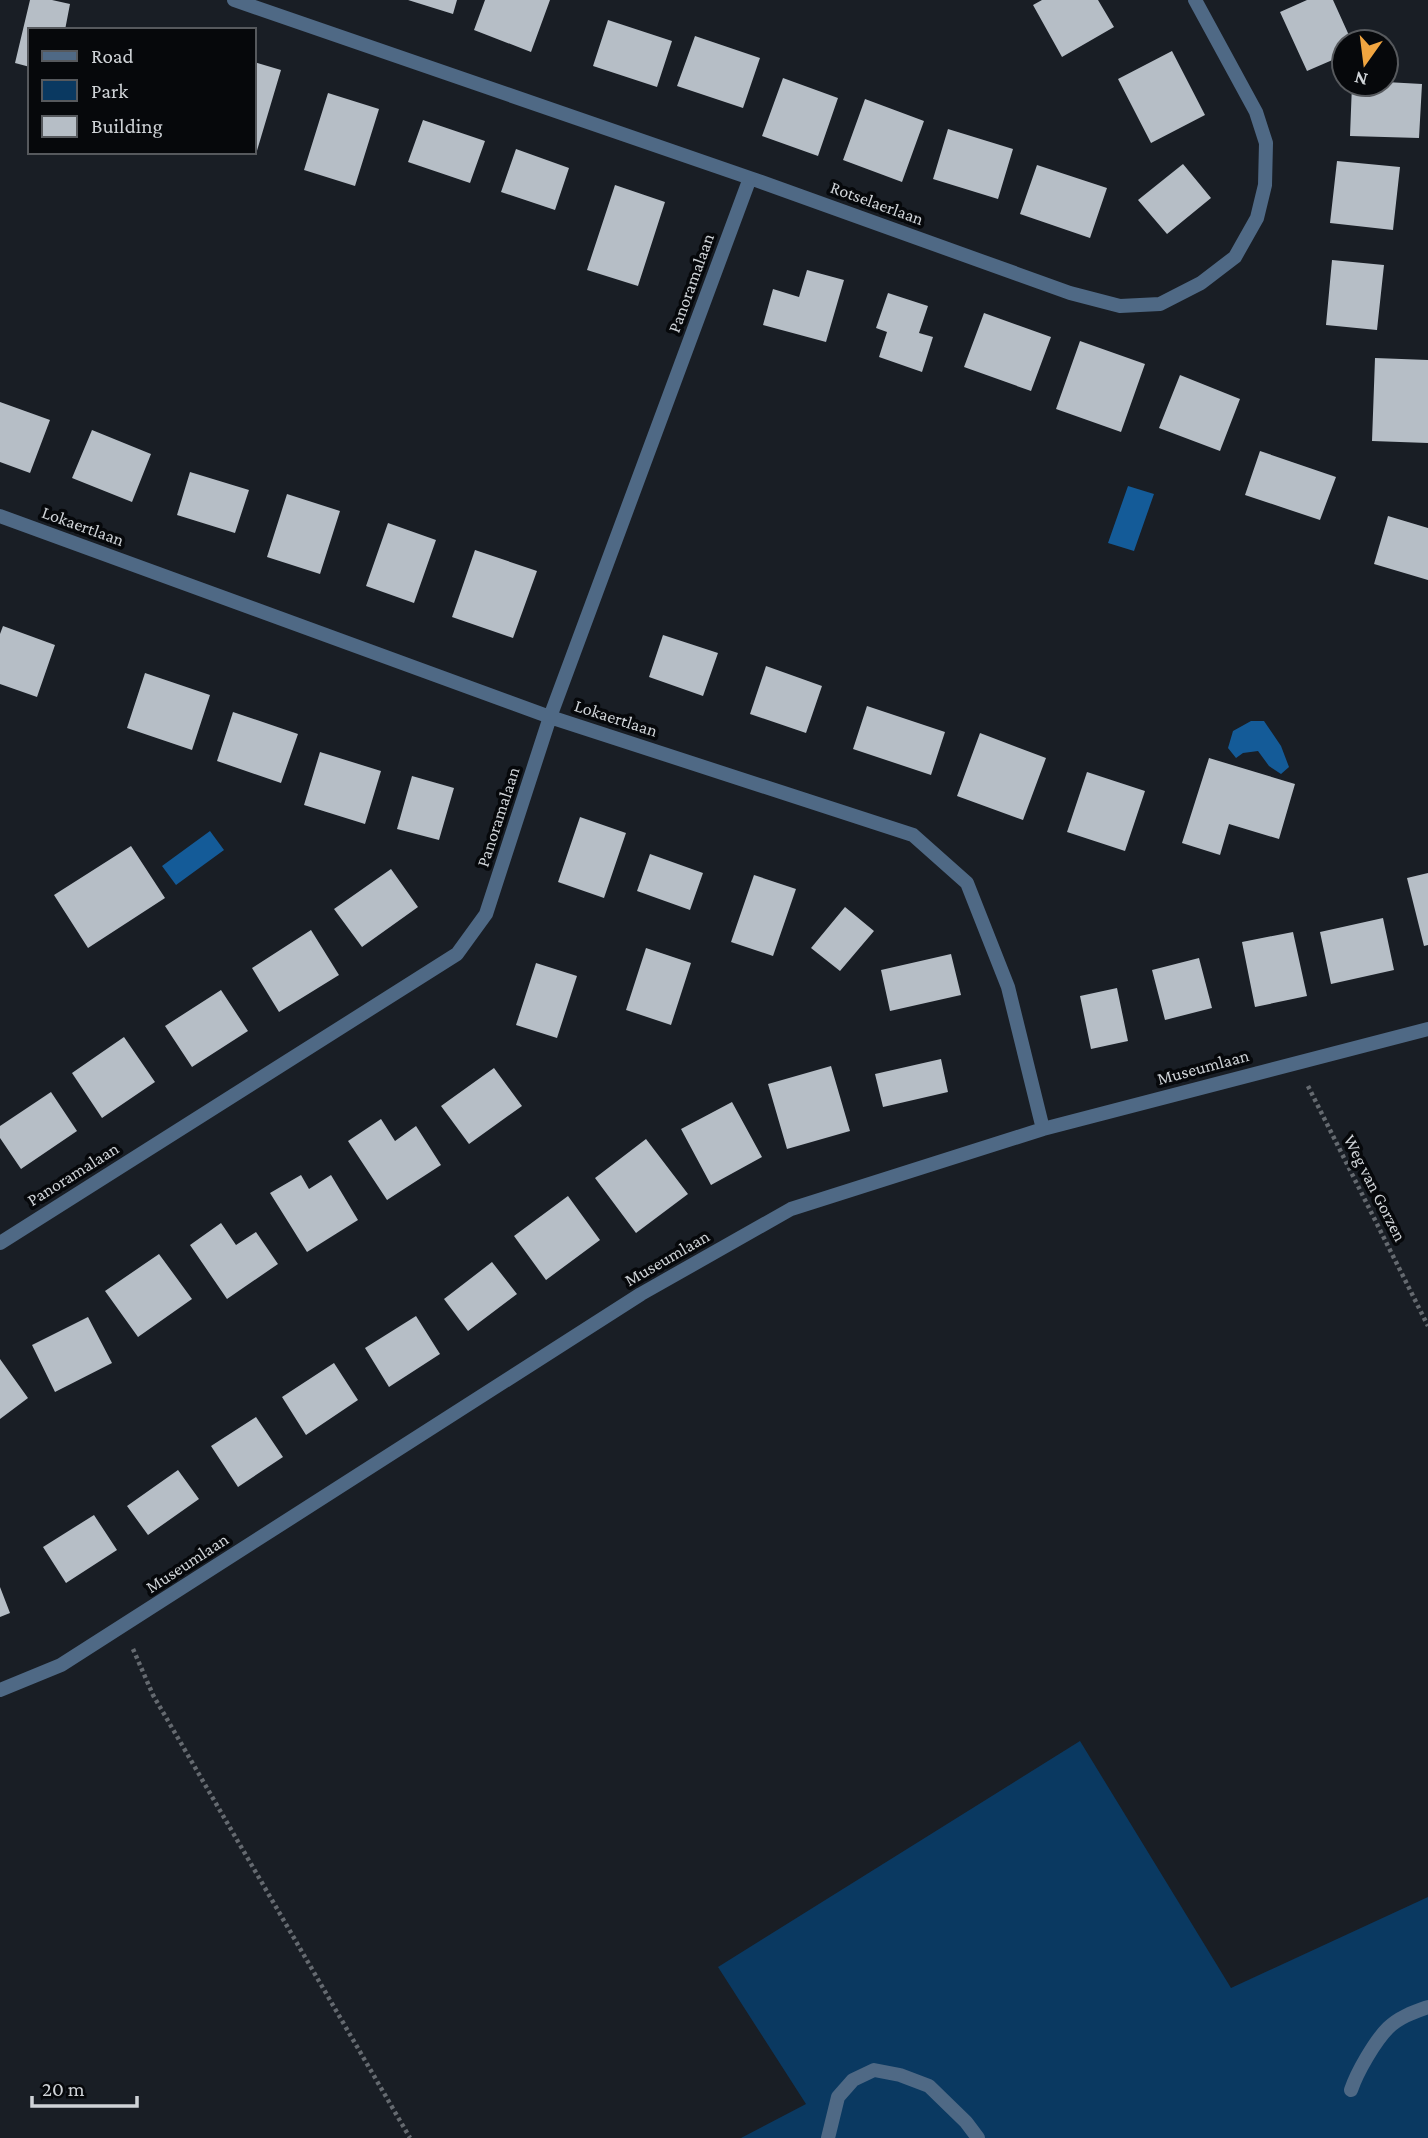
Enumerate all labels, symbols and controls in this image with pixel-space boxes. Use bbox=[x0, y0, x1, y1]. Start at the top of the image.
legend bbox=[28, 28, 256, 154]
north arrow bbox=[1330, 28, 1400, 98]
text: Road bbox=[91, 44, 134, 68]
text: N bbox=[1352, 67, 1370, 91]
text: Park bbox=[91, 79, 128, 103]
text: Building bbox=[91, 114, 163, 138]
street label: Rotselaerlaan bbox=[828, 177, 927, 229]
street label: Panoramalaan bbox=[664, 230, 718, 335]
street label: Lokaertlaan bbox=[39, 502, 127, 550]
street label: Lokaertlaan bbox=[572, 695, 660, 741]
street label: Panoramalaan bbox=[472, 764, 524, 870]
street label: Museumlaan bbox=[1155, 1045, 1252, 1089]
street label: Weg van Gorzen bbox=[1339, 1131, 1411, 1245]
street label: Panoramalaan bbox=[24, 1138, 123, 1210]
street label: Museumlaan bbox=[621, 1226, 713, 1290]
street label: Museumlaan bbox=[142, 1529, 232, 1597]
scale bar bbox=[32, 2064, 136, 2108]
text: 20 m bbox=[42, 2077, 85, 2101]

